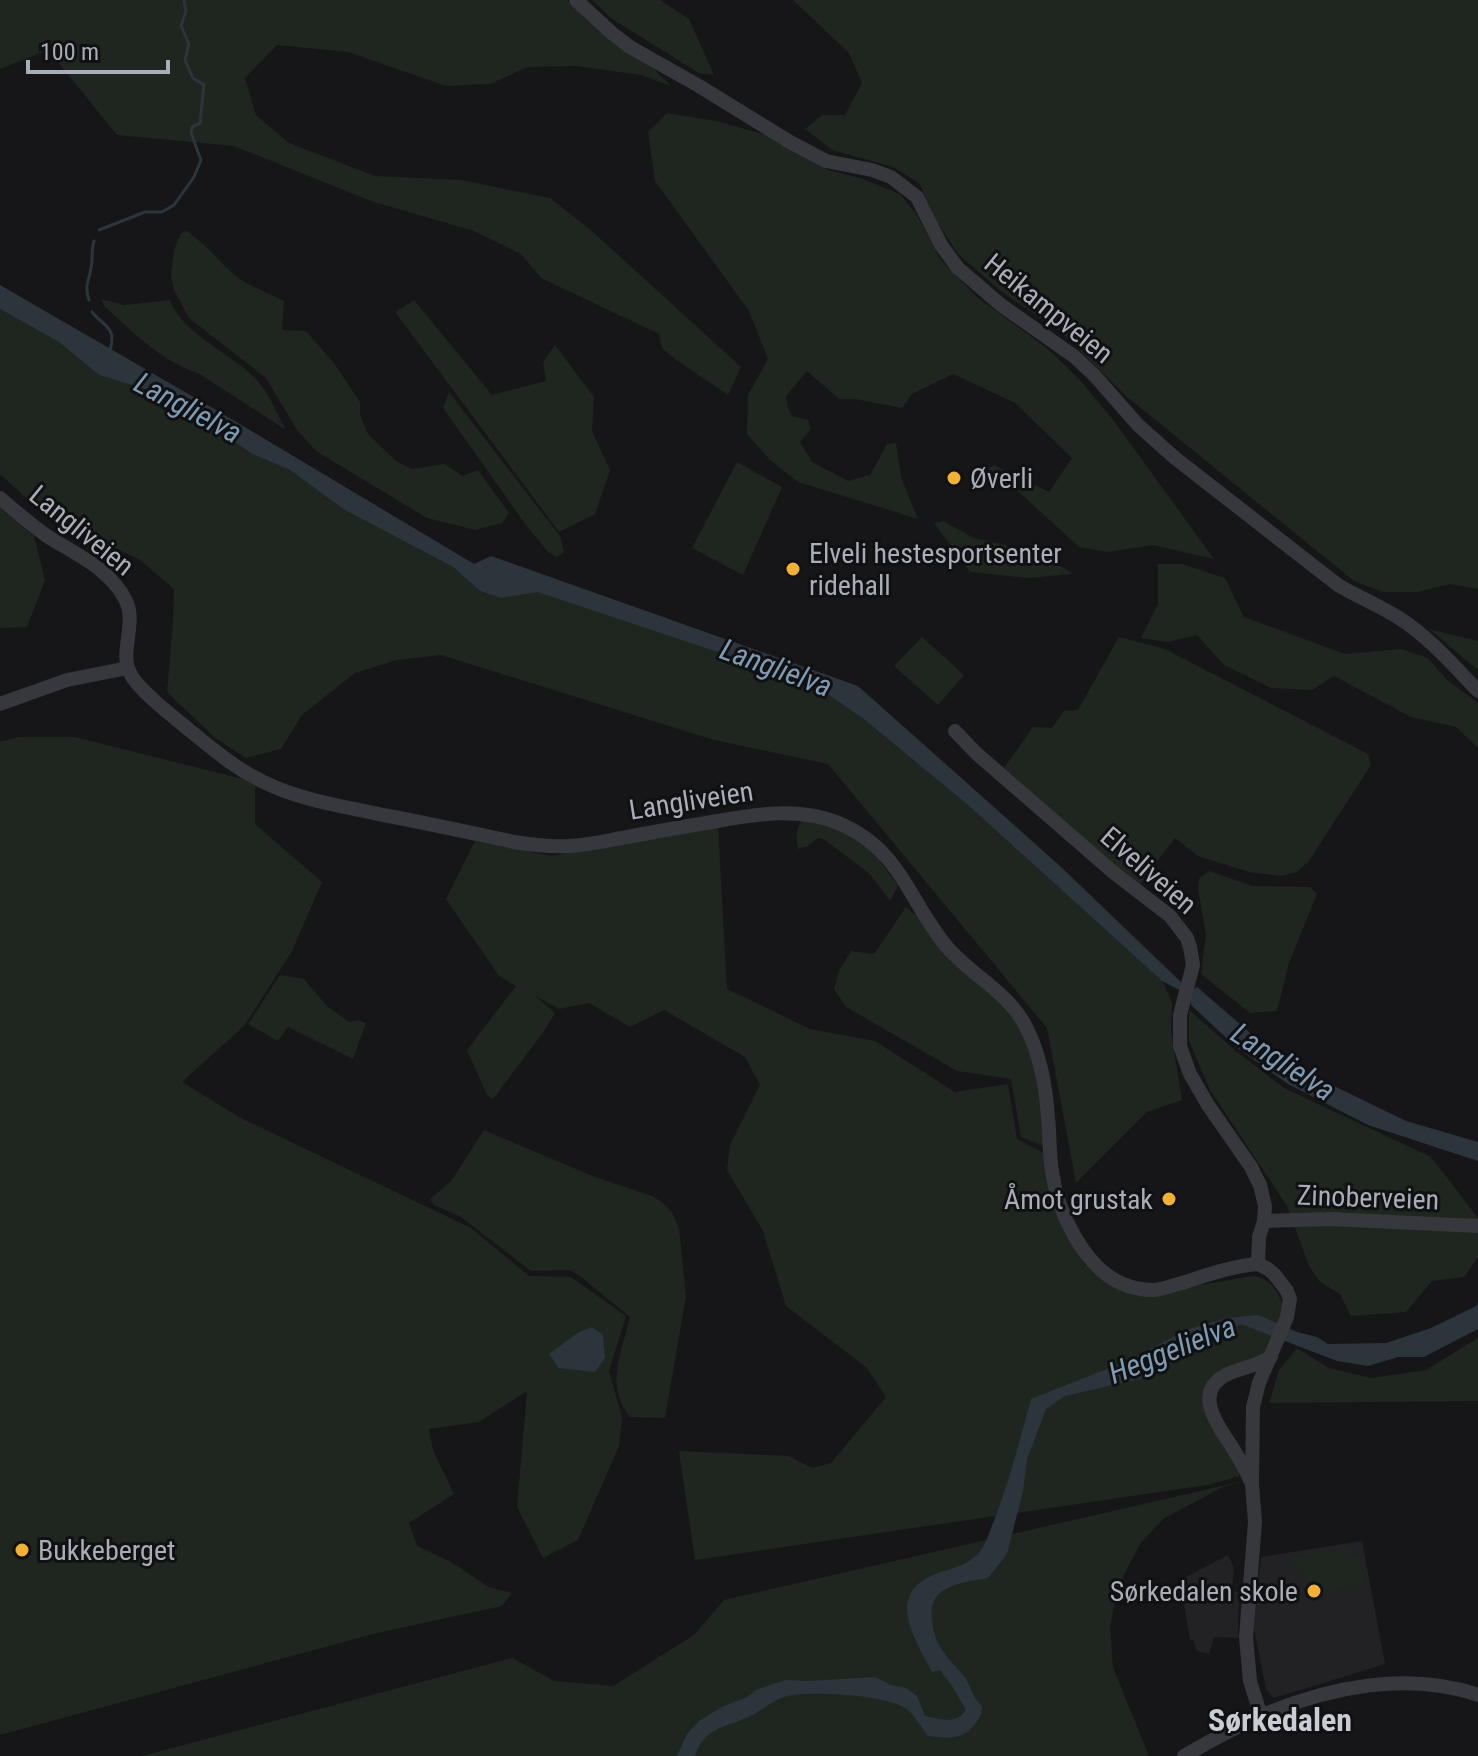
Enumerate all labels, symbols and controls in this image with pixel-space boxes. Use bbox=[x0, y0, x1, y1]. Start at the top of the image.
scale bar bbox=[28, 24, 168, 74]
text: 100 m bbox=[40, 38, 99, 66]
street label: Heikampveien bbox=[978, 247, 1120, 370]
water label: Langlielva bbox=[129, 365, 248, 450]
place label: Øverli bbox=[970, 462, 1033, 495]
marker: Øverli bbox=[945, 469, 963, 487]
street label: Langliveien bbox=[23, 478, 141, 583]
place label: Elveli hestesportsenter ridehall bbox=[809, 537, 1062, 602]
marker: Elveli hestesportsenter ridehall bbox=[784, 560, 802, 578]
water label: Langlielva bbox=[716, 631, 837, 704]
street label: Langliveien bbox=[627, 774, 755, 827]
street label: Elveliveien bbox=[1094, 820, 1203, 921]
water label: Langlielva bbox=[1225, 1015, 1341, 1108]
street label: Zinoberveien bbox=[1296, 1179, 1440, 1216]
place label: Åmot grustak bbox=[1004, 1182, 1153, 1216]
marker: Åmot grustak bbox=[1160, 1190, 1178, 1208]
water label: Heggelielva bbox=[1103, 1308, 1240, 1391]
place label: Bukkeberget bbox=[38, 1534, 175, 1567]
marker: Bukkeberget bbox=[13, 1541, 31, 1559]
place label: Sørkedalen skole bbox=[1110, 1575, 1298, 1608]
marker: Sørkedalen skole bbox=[1305, 1582, 1323, 1600]
district label: Sørkedalen bbox=[1208, 1701, 1352, 1739]

